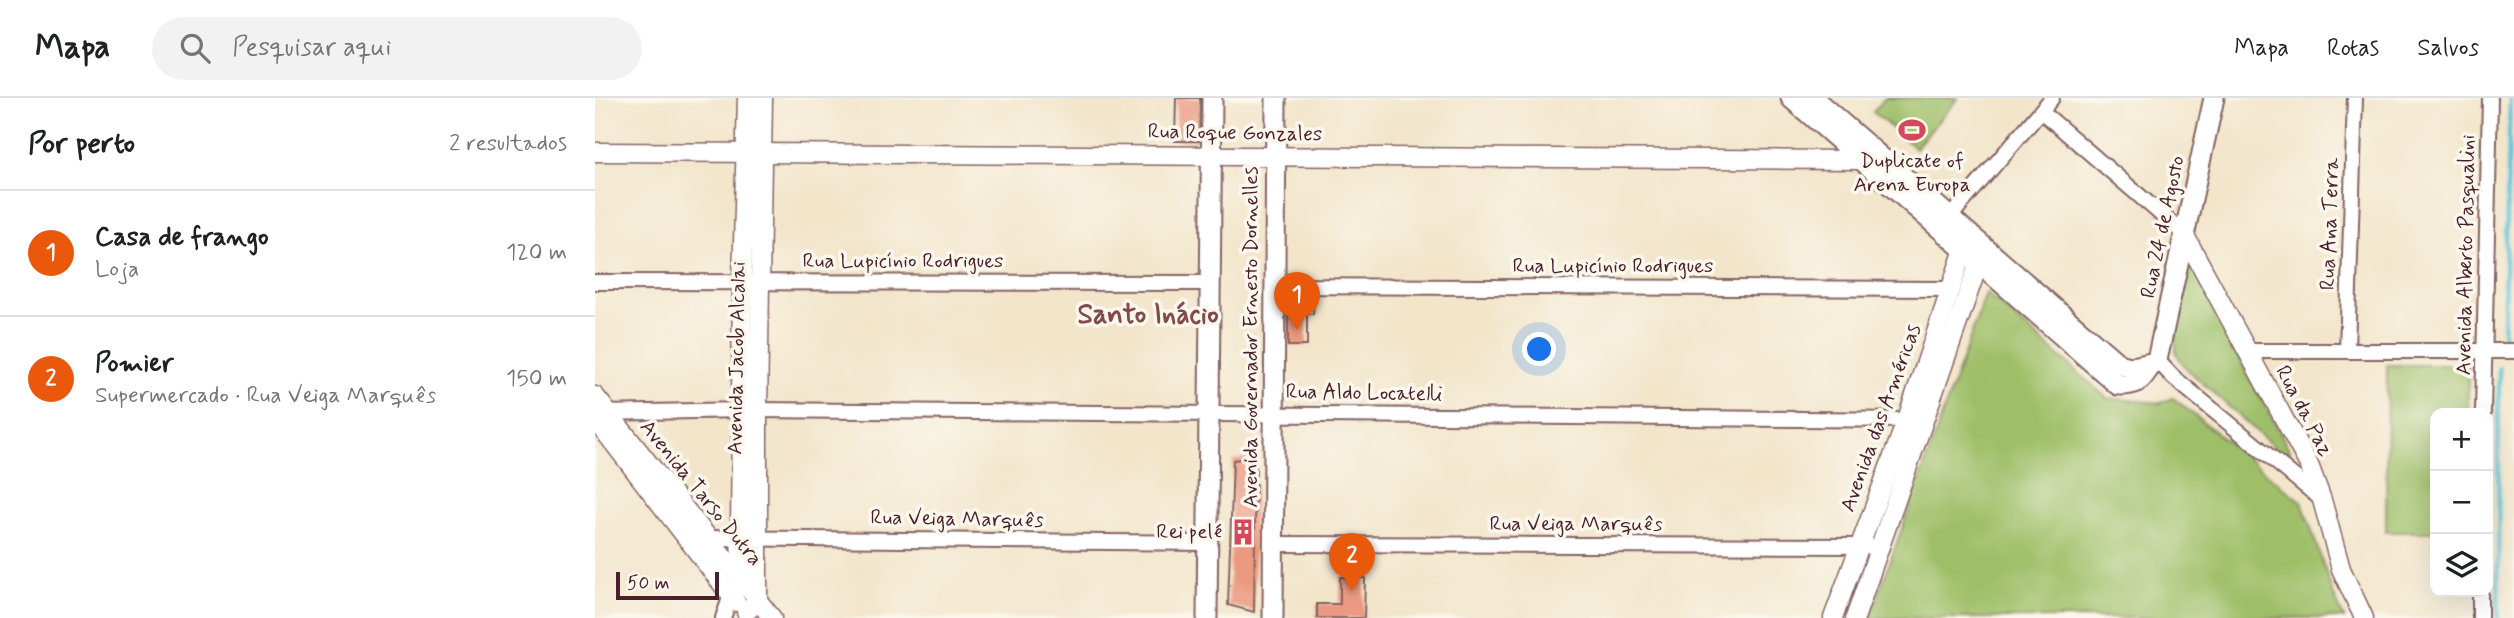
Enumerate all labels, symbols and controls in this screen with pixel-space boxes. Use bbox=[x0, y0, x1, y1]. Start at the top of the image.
search box bbox=[152, 17, 642, 80]
text: Mapa bbox=[35, 26, 110, 70]
icon: search bbox=[176, 29, 214, 67]
text: Pesquisar aqui bbox=[232, 31, 391, 65]
text: Mapa bbox=[2234, 33, 2289, 64]
text: Rotas bbox=[2327, 33, 2379, 64]
text: Salvos bbox=[2417, 33, 2479, 64]
sports icon: Duplicate of Arena Europa bbox=[1897, 115, 1927, 145]
street label: Rua Roque Gonzales bbox=[1147, 117, 1323, 149]
text: Por perto bbox=[28, 124, 135, 163]
text: 2 resultados bbox=[449, 129, 567, 159]
street label: Avenida Alberto Pasqualini bbox=[2450, 134, 2482, 376]
place label: Duplicate of Arena Europa bbox=[1853, 147, 1971, 199]
street label: Rua 24 de Agosto bbox=[2134, 153, 2192, 301]
street label: Rua Ana Terra bbox=[2314, 157, 2346, 291]
street label: Avenida Governador Ernesto Dornelles bbox=[1237, 166, 1265, 508]
text: Casa de frango bbox=[95, 221, 269, 255]
text: 1 bbox=[46, 238, 56, 268]
text: 120 m bbox=[506, 238, 567, 268]
street label: Rua Lupicínio Rodrigues bbox=[803, 247, 1003, 275]
street label: Rua Lupicínio Rodrigues bbox=[1513, 252, 1713, 280]
text: Loja bbox=[95, 255, 139, 285]
street label: Avenida Jacob Alcalai bbox=[721, 261, 753, 455]
pin: 1 bbox=[1274, 272, 1320, 330]
district label: Santo Inácio bbox=[1077, 297, 1219, 334]
street label: Avenida das Américas bbox=[1834, 320, 1928, 516]
your location bbox=[1522, 332, 1556, 366]
text: Pomier bbox=[95, 347, 174, 381]
street label: Rua da Paz bbox=[2268, 361, 2340, 462]
text: 2 bbox=[45, 364, 57, 394]
text: 150 m bbox=[506, 364, 567, 394]
street label: Rua Aldo Locatelli bbox=[1285, 378, 1443, 408]
text: Supermercado · Rua Veiga Marquês bbox=[95, 381, 436, 411]
map controls bbox=[2430, 408, 2493, 597]
button: + bbox=[2430, 408, 2493, 471]
street label: Avenida Tarso Dutra bbox=[633, 414, 769, 572]
button: − bbox=[2430, 471, 2493, 534]
street label: Rua Veiga Marquês bbox=[870, 503, 1044, 535]
street label: Rua Veiga Marquês bbox=[1489, 510, 1663, 538]
building icon: Rei pelé bbox=[1228, 517, 1258, 547]
place label: Rei pelé bbox=[1156, 518, 1222, 546]
pin: 2 bbox=[1329, 533, 1375, 591]
button: layers bbox=[2430, 534, 2493, 597]
scale bar bbox=[616, 569, 719, 601]
text: 50 m bbox=[627, 571, 670, 596]

